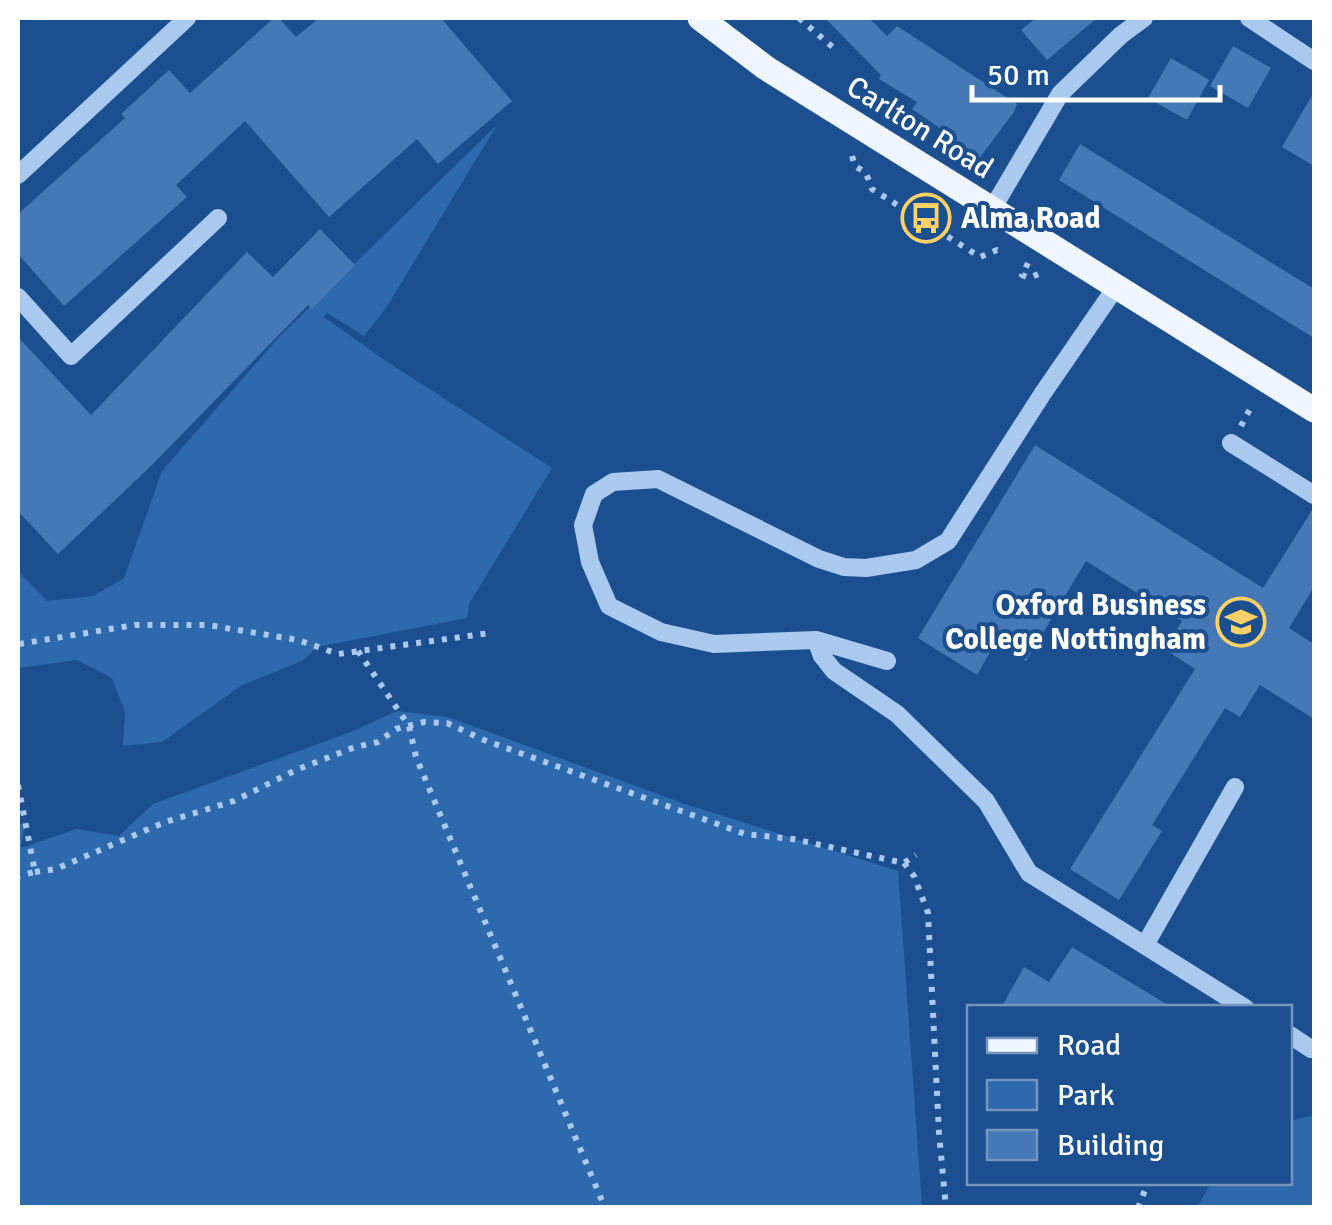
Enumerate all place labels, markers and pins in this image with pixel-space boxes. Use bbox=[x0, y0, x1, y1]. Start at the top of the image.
bus stop icon: Alma Road bbox=[900, 192, 952, 244]
place label: Alma Road bbox=[961, 200, 1101, 237]
place label: Oxford Business College Nottingham bbox=[945, 587, 1206, 658]
school or university icon: Oxford Business College Nottingham bbox=[1215, 596, 1267, 648]

